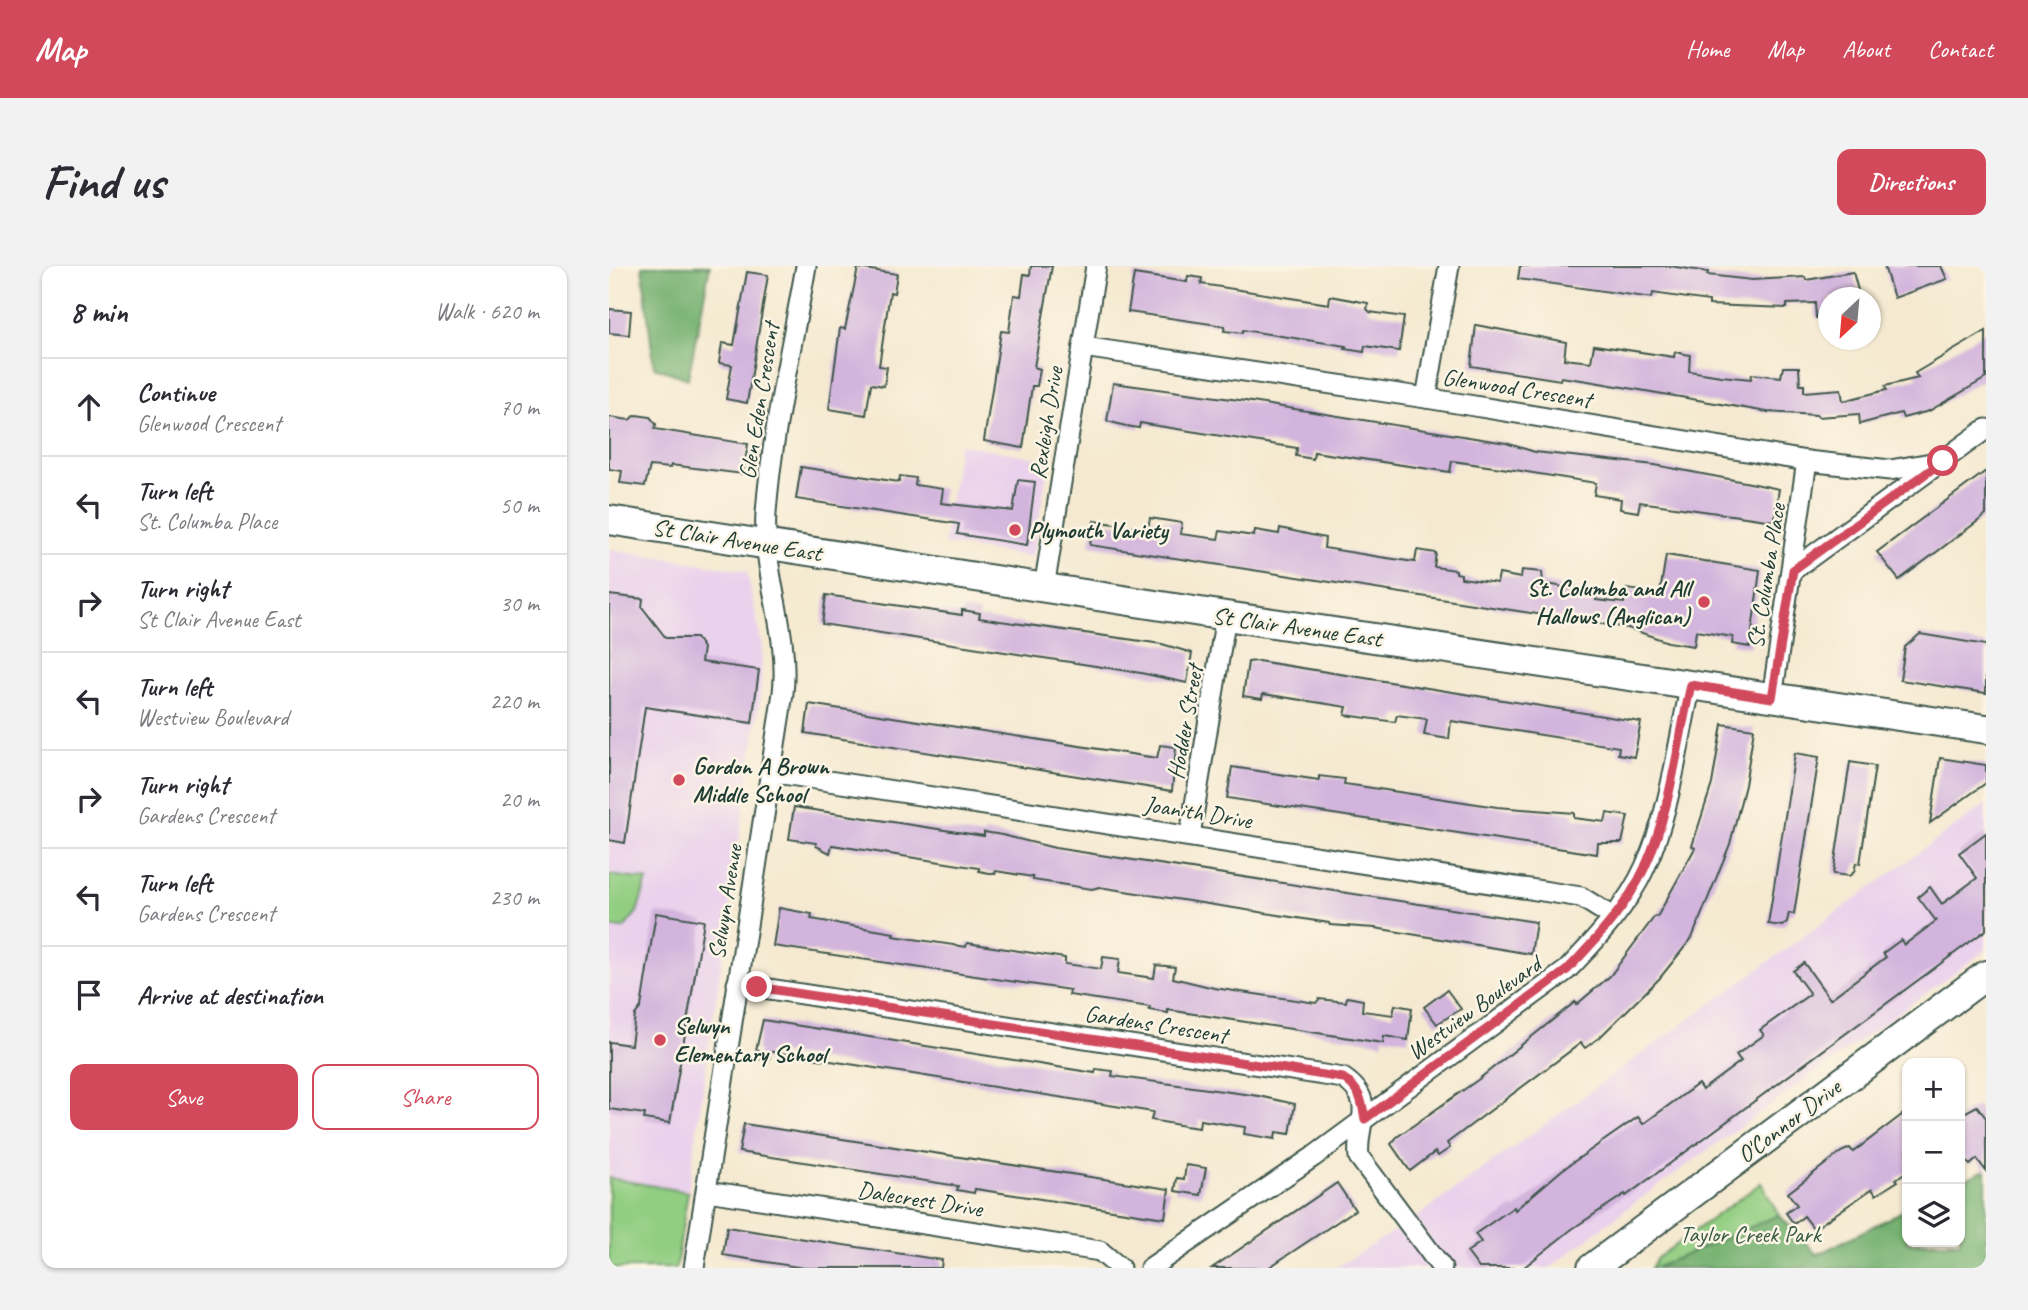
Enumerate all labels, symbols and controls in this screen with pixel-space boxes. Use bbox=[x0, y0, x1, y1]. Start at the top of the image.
text: Map bbox=[35, 28, 86, 70]
text: Home bbox=[1686, 34, 1729, 64]
text: Map bbox=[1767, 34, 1804, 64]
text: About bbox=[1842, 34, 1890, 64]
text: Contact bbox=[1928, 34, 1993, 64]
button: Directions bbox=[1837, 149, 1986, 215]
text: Find us bbox=[42, 151, 164, 213]
north arrow bbox=[1818, 287, 1881, 350]
text: 8 min bbox=[70, 293, 127, 331]
text: Walk · 620 m bbox=[435, 297, 539, 326]
street label: Glen Eden Crescent bbox=[732, 318, 787, 481]
street label: Glenwood Crescent bbox=[1440, 361, 1597, 415]
street label: Rexleigh Drive bbox=[1022, 363, 1070, 481]
text: Continue bbox=[137, 376, 215, 409]
icon: ahead bbox=[70, 388, 108, 426]
text: 70 m bbox=[500, 393, 539, 422]
text: Glenwood Crescent bbox=[137, 409, 281, 438]
route start bbox=[1927, 445, 1958, 476]
text: Turn left bbox=[137, 474, 212, 507]
icon: left bbox=[70, 486, 108, 524]
text: 50 m bbox=[500, 491, 539, 520]
street label: St. Columba Place bbox=[1740, 499, 1793, 651]
text: St. Columba Place bbox=[137, 507, 277, 536]
street label: St Clair Avenue East bbox=[650, 512, 826, 568]
place label: Plymouth Variety bbox=[1029, 515, 1169, 545]
marker: Plymouth Variety bbox=[1007, 522, 1023, 538]
text: Turn right bbox=[137, 572, 228, 605]
place label: St. Columba and All Hallows (Anglican) bbox=[1527, 573, 1695, 631]
icon: right bbox=[70, 584, 108, 622]
text: 30 m bbox=[500, 589, 539, 618]
marker: St. Columba and All Hallows (Anglican) bbox=[1696, 594, 1712, 610]
street label: St Clair Avenue East bbox=[1210, 600, 1386, 654]
text: St Clair Avenue East bbox=[137, 605, 300, 634]
street label: Hodder Street bbox=[1160, 660, 1210, 781]
text: Turn left bbox=[137, 670, 212, 703]
icon: left bbox=[70, 682, 108, 720]
text: 220 m bbox=[490, 687, 539, 716]
text: Westview Boulevard bbox=[137, 703, 289, 732]
place label: Gordon A Brown Middle School bbox=[693, 751, 831, 809]
text: Turn right bbox=[137, 768, 228, 801]
marker: Gordon A Brown Middle School bbox=[671, 772, 687, 788]
icon: right bbox=[70, 780, 108, 818]
text: 20 m bbox=[500, 785, 539, 814]
street label: Joanith Drive bbox=[1141, 789, 1256, 836]
text: Gardens Crescent bbox=[137, 801, 275, 830]
street label: Selwyn Avenue bbox=[701, 840, 749, 962]
text: Turn left bbox=[137, 866, 212, 899]
icon: left bbox=[70, 878, 108, 916]
text: 230 m bbox=[490, 883, 539, 912]
text: Gardens Crescent bbox=[137, 899, 275, 928]
street label: Westview Boulevard bbox=[1401, 947, 1550, 1067]
route end bbox=[741, 971, 772, 1002]
icon: arrive bbox=[70, 976, 108, 1014]
text: Arrive at destination bbox=[137, 979, 323, 1012]
street label: Gardens Crescent bbox=[1083, 998, 1232, 1051]
place label: Selwyn Elementary School bbox=[674, 1011, 831, 1069]
marker: Selwyn Elementary School bbox=[652, 1032, 668, 1048]
map controls bbox=[1902, 1058, 1965, 1247]
button: + bbox=[1902, 1058, 1965, 1121]
button: Save bbox=[70, 1064, 298, 1130]
button: Share bbox=[312, 1064, 539, 1130]
street label: O'Connor Drive bbox=[1731, 1071, 1849, 1170]
button: − bbox=[1902, 1121, 1965, 1184]
street label: Dalecrest Drive bbox=[855, 1174, 987, 1224]
button: layers bbox=[1902, 1184, 1965, 1247]
park label: Taylor Creek Park bbox=[1679, 1219, 1823, 1249]

